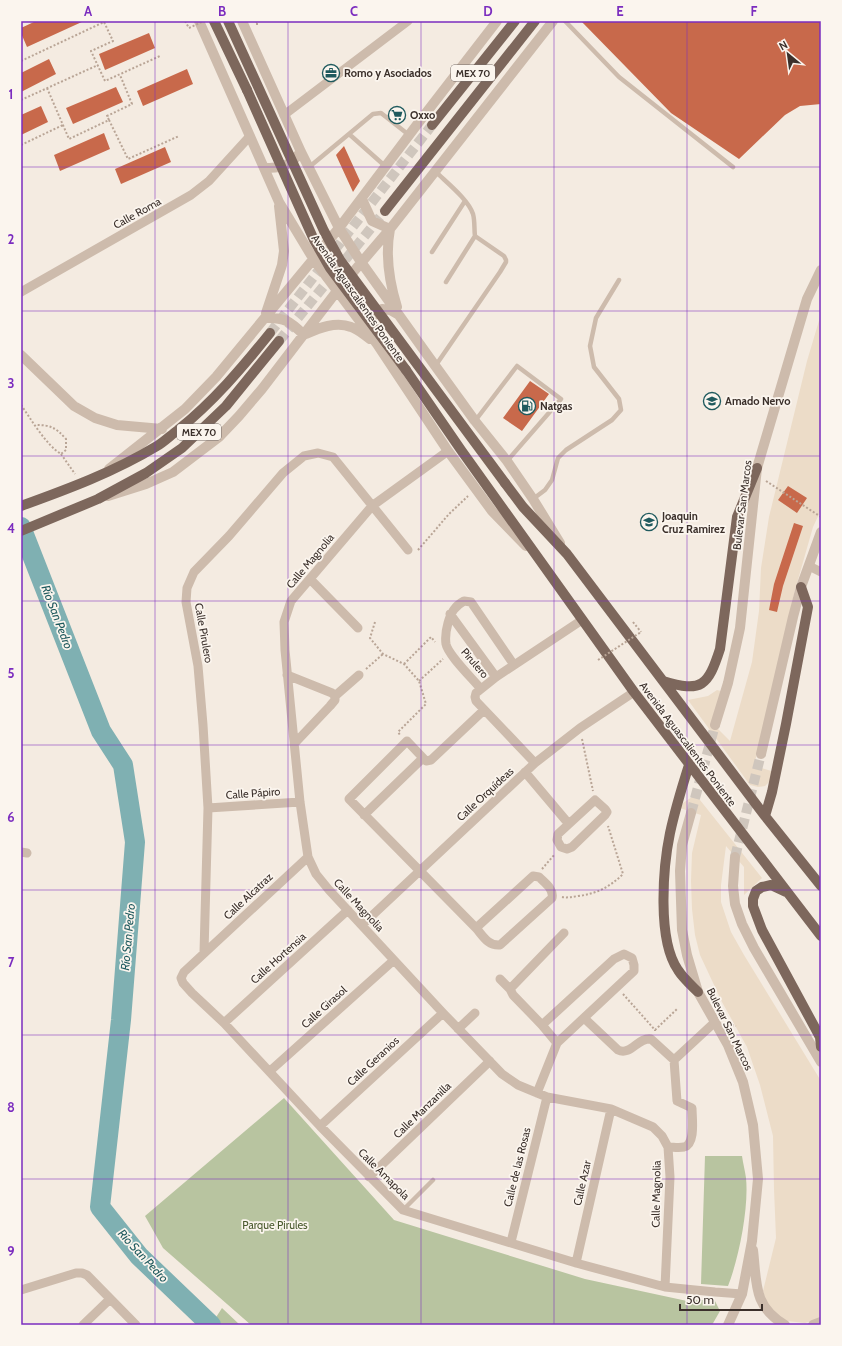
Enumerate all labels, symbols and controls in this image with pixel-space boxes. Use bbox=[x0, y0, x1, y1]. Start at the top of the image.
text: A bbox=[84, 3, 93, 19]
text: B bbox=[218, 3, 226, 19]
text: C bbox=[350, 3, 358, 19]
text: D bbox=[483, 3, 493, 19]
text: E bbox=[616, 3, 624, 19]
text: F bbox=[751, 3, 758, 19]
north arrow bbox=[768, 34, 808, 74]
text: N bbox=[776, 37, 790, 53]
office icon: Romo y Asociados bbox=[321, 63, 341, 83]
road number: MEX 70 bbox=[451, 65, 495, 81]
place label: Romo y Asociados bbox=[344, 66, 432, 80]
text: 1 bbox=[9, 86, 13, 102]
supermarket icon: Oxxo bbox=[387, 105, 407, 125]
place label: Oxxo bbox=[410, 108, 435, 122]
street label: Calle Roma bbox=[111, 194, 164, 232]
text: 2 bbox=[8, 231, 15, 247]
street label: Avenida Aguascalientes Poniente bbox=[309, 232, 408, 365]
text: 3 bbox=[7, 375, 15, 391]
school or university icon: Amado Nervo bbox=[702, 391, 722, 411]
place label: Amado Nervo bbox=[725, 394, 790, 408]
fuel station icon: Natgas bbox=[517, 396, 537, 416]
place label: Natgas bbox=[540, 399, 573, 413]
road number: MEX 70 bbox=[177, 424, 221, 440]
street label: Bulevar San Marcos bbox=[730, 459, 755, 551]
place label: Joaquin Cruz Ramirez bbox=[661, 509, 726, 536]
school or university icon: Joaquin Cruz Ramirez bbox=[639, 512, 659, 532]
text: 4 bbox=[7, 520, 15, 536]
street label: Calle Magnolia bbox=[283, 530, 337, 591]
water label: Río San Pedro bbox=[38, 583, 77, 651]
street label: Calle Pirulero bbox=[192, 602, 216, 664]
street label: Pirulero bbox=[458, 645, 492, 681]
text: 5 bbox=[8, 665, 15, 681]
street label: Avenida Aguascalientes Poniente bbox=[637, 679, 740, 809]
street label: Calle Orquídeas bbox=[454, 764, 517, 824]
street label: Calle Pápiro bbox=[225, 784, 281, 802]
text: 6 bbox=[7, 809, 15, 825]
street label: Calle Alcatraz bbox=[220, 870, 276, 922]
street label: Calle Magnolia bbox=[331, 876, 388, 935]
water label: Río San Pedro bbox=[117, 903, 138, 971]
street label: Calle Hortensia bbox=[247, 929, 309, 987]
text: 7 bbox=[8, 954, 15, 970]
street label: Calle Girasol bbox=[298, 983, 350, 1031]
street label: Bulevar San Marcos bbox=[704, 985, 756, 1073]
street label: Calle Geranios bbox=[344, 1033, 402, 1089]
street label: Calle Manzanilla bbox=[390, 1078, 454, 1141]
text: 8 bbox=[7, 1099, 15, 1115]
street label: Calle de las Rosas bbox=[500, 1125, 534, 1208]
street label: Calle Amapola bbox=[355, 1145, 413, 1203]
street label: Calle Azar bbox=[570, 1158, 594, 1207]
street label: Calle Magnolia bbox=[648, 1160, 664, 1228]
park label: Parque Pirules bbox=[242, 1218, 308, 1232]
water label: Río San Pedro bbox=[115, 1226, 172, 1285]
text: 9 bbox=[7, 1243, 15, 1259]
scale bar bbox=[680, 1286, 762, 1312]
text: 50 m bbox=[686, 1292, 714, 1307]

